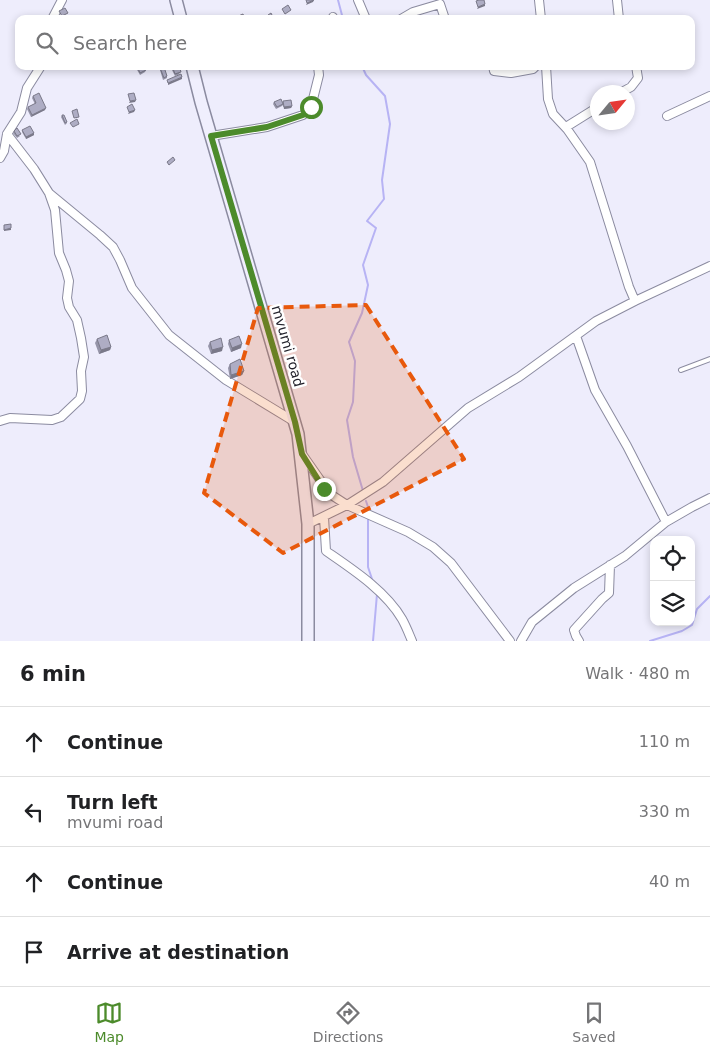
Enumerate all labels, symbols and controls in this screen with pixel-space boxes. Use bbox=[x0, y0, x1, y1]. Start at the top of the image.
search box bbox=[15, 15, 695, 70]
icon: search bbox=[33, 29, 61, 57]
text: Search here bbox=[73, 32, 187, 54]
north arrow bbox=[590, 85, 635, 130]
route start bbox=[300, 96, 323, 119]
street label: mvumi road bbox=[269, 303, 307, 389]
route end bbox=[313, 478, 336, 501]
map controls bbox=[650, 536, 695, 626]
button: locate bbox=[650, 536, 695, 581]
button: layers bbox=[650, 581, 695, 626]
text: 6 min bbox=[20, 662, 86, 686]
text: Walk · 480 m bbox=[585, 664, 690, 683]
icon: ahead bbox=[20, 728, 48, 756]
text: Continue bbox=[67, 731, 163, 753]
text: 110 m bbox=[639, 732, 690, 751]
text: Turn left bbox=[67, 791, 158, 813]
icon: left bbox=[20, 798, 48, 826]
text: 330 m bbox=[639, 802, 690, 821]
text: mvumi road bbox=[67, 813, 163, 832]
icon: ahead bbox=[20, 868, 48, 896]
text: Continue bbox=[67, 871, 163, 893]
text: 40 m bbox=[649, 872, 690, 891]
icon: arrive bbox=[20, 938, 48, 966]
text: Arrive at destination bbox=[67, 941, 289, 963]
tab: Map bbox=[94, 999, 124, 1045]
tab: Directions bbox=[313, 999, 383, 1045]
tab: Saved bbox=[572, 999, 616, 1045]

